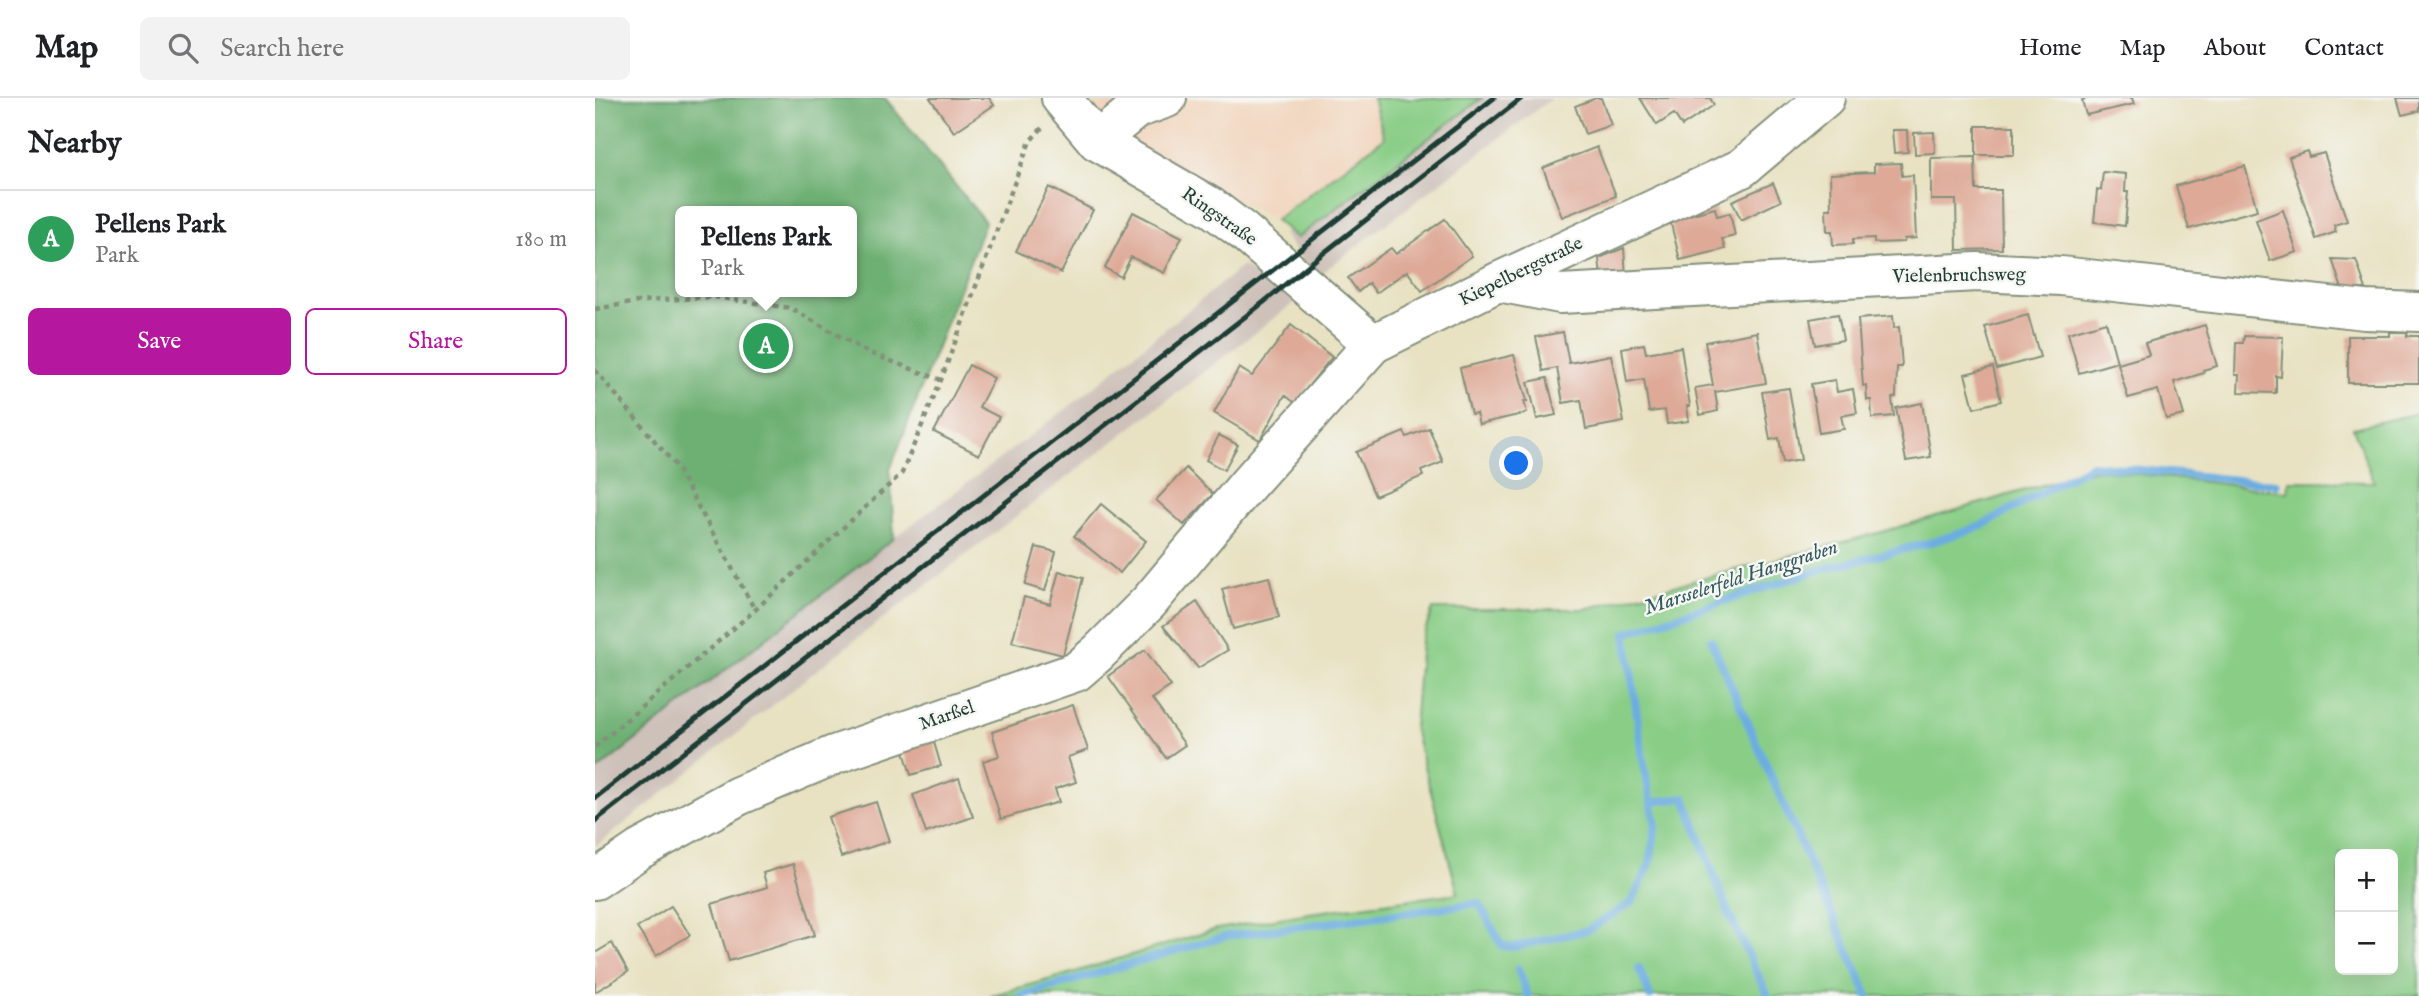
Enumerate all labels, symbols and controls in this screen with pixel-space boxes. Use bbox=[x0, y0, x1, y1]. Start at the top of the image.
search box bbox=[140, 17, 630, 80]
text: Map bbox=[35, 27, 98, 69]
icon: search bbox=[164, 29, 202, 67]
text: Search here bbox=[220, 32, 344, 65]
text: Home bbox=[2019, 33, 2082, 64]
text: Map bbox=[2120, 33, 2166, 64]
text: About bbox=[2204, 33, 2266, 64]
text: Contact bbox=[2304, 33, 2384, 64]
text: Nearby bbox=[28, 125, 121, 163]
street label: Ringstraße bbox=[1177, 182, 1262, 252]
popup bbox=[675, 206, 857, 297]
text: Pellens Park bbox=[95, 208, 226, 241]
text: Pellens Park bbox=[701, 221, 831, 254]
text: A bbox=[43, 225, 59, 254]
text: 180 m bbox=[515, 225, 567, 254]
street label: Kiepelbergstraße bbox=[1455, 232, 1587, 312]
text: Park bbox=[95, 241, 139, 270]
text: Park bbox=[701, 254, 744, 283]
street label: Vielenbruchsweg bbox=[1891, 263, 2027, 289]
button: Save bbox=[28, 308, 291, 375]
button: Share bbox=[305, 308, 567, 375]
pin: A bbox=[743, 320, 789, 372]
your location bbox=[1499, 446, 1533, 480]
water label: Marsselerfeld Hanggraben bbox=[1641, 534, 1841, 622]
street label: Marßel bbox=[916, 695, 978, 737]
map controls bbox=[2335, 849, 2398, 975]
button: + bbox=[2335, 849, 2398, 912]
button: − bbox=[2335, 912, 2398, 975]

